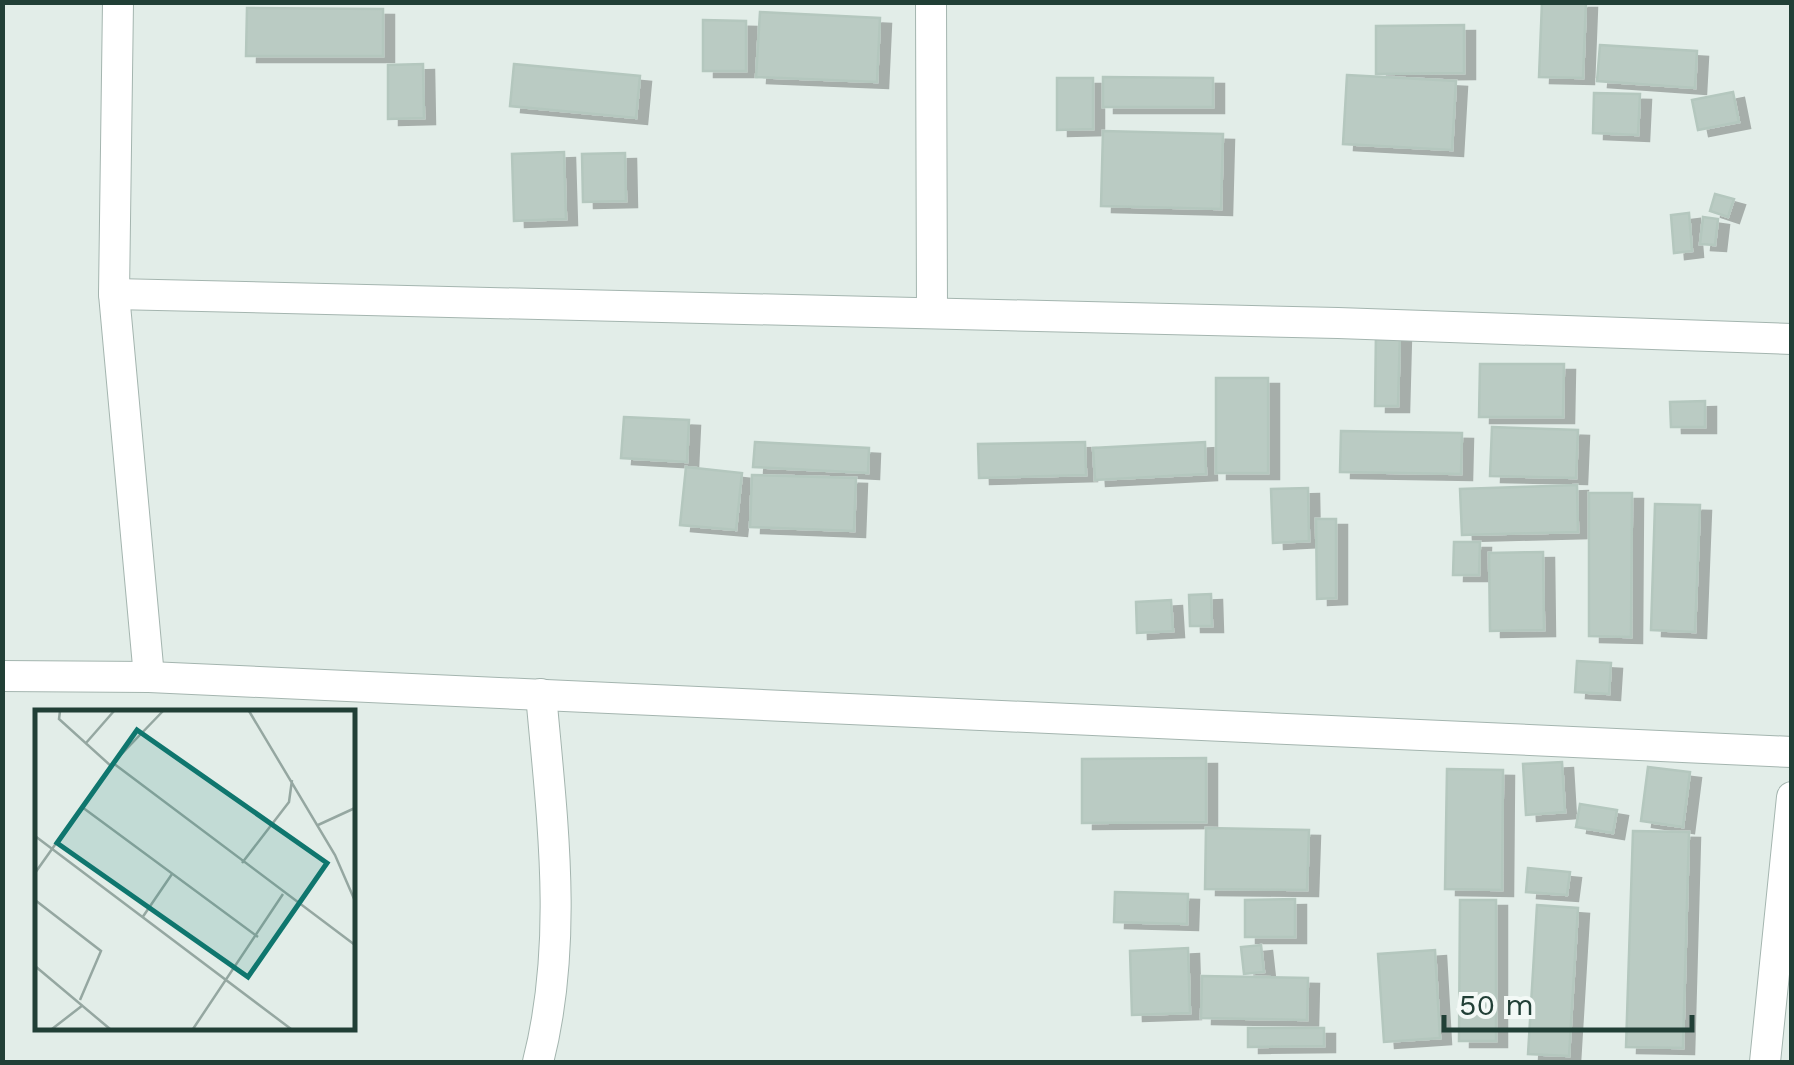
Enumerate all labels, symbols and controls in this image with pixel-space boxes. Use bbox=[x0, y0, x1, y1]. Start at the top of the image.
inset map bbox=[35, 710, 355, 1030]
scale bar bbox=[1444, 970, 1692, 1032]
text: 50 m bbox=[1459, 987, 1534, 1022]

